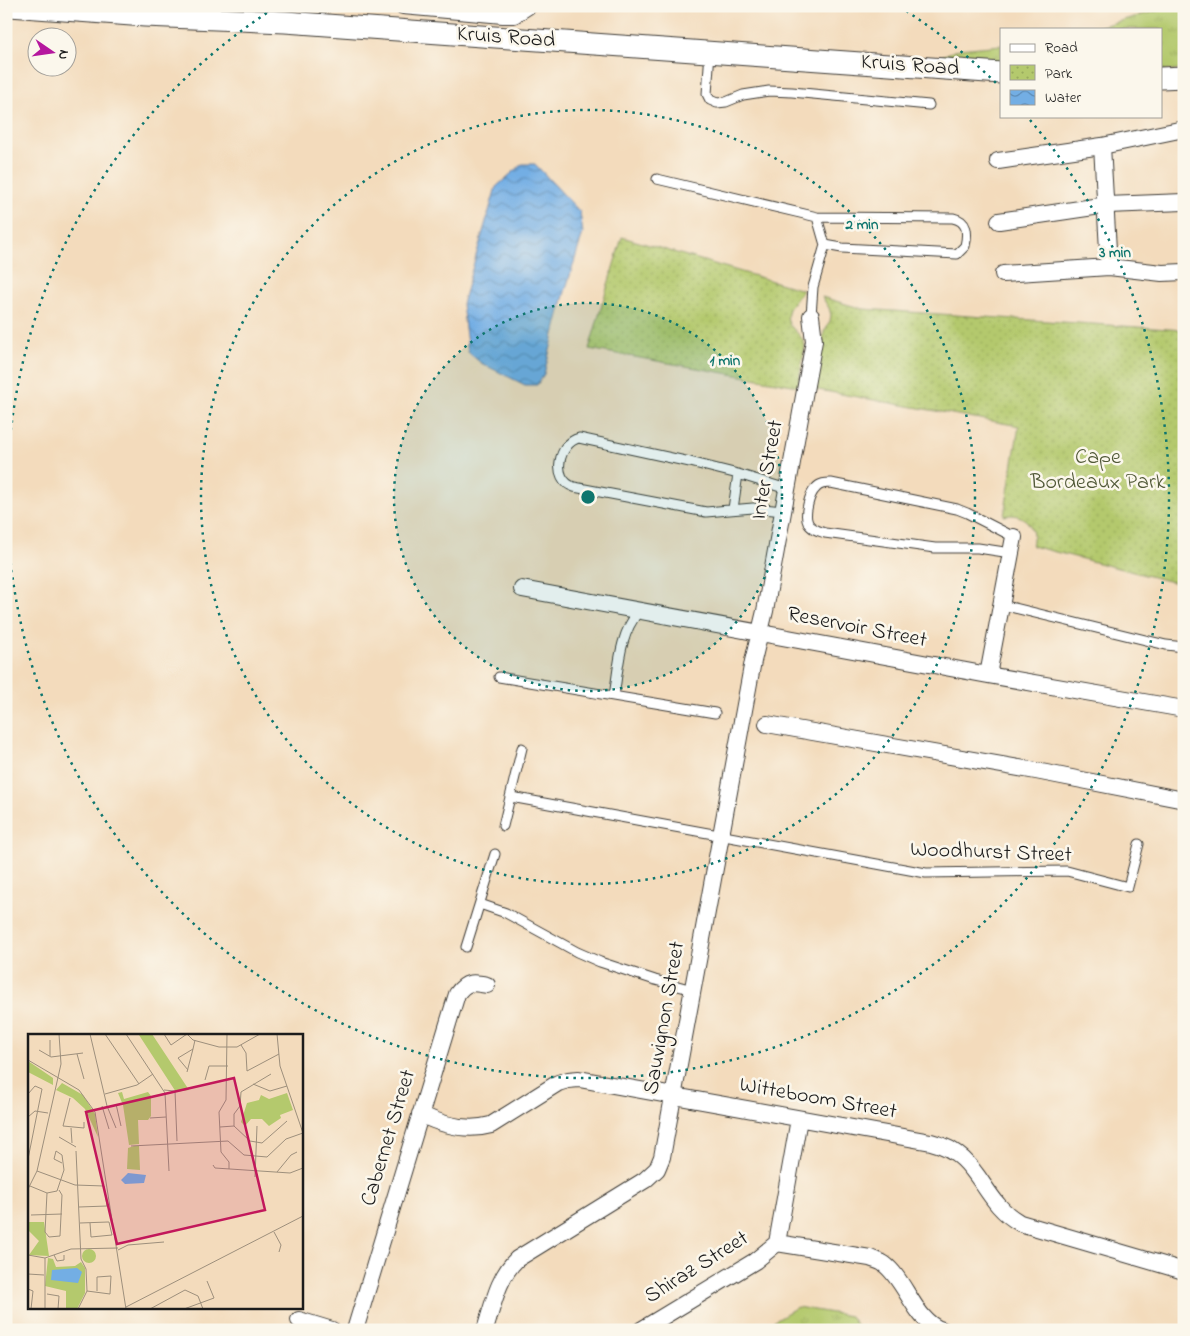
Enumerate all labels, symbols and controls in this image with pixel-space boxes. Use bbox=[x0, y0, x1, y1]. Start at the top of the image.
street label: Kruis Road bbox=[456, 19, 556, 57]
north arrow bbox=[28, 28, 78, 78]
legend bbox=[1000, 28, 1162, 118]
text: Road bbox=[1045, 37, 1078, 59]
street label: Kruis Road bbox=[860, 47, 960, 85]
text: N bbox=[52, 48, 74, 62]
text: Park bbox=[1045, 63, 1073, 85]
text: Water bbox=[1045, 87, 1081, 109]
text: 2 min bbox=[845, 214, 879, 236]
text: 3 min bbox=[1098, 242, 1131, 264]
text: 1 min bbox=[710, 350, 741, 372]
street label: Inter Street bbox=[743, 417, 793, 523]
park label: Cape Bordeaux Park bbox=[1030, 442, 1166, 499]
centre of rings bbox=[579, 488, 597, 506]
street label: Reservoir Street bbox=[784, 599, 930, 657]
street label: Woodhurst Street bbox=[910, 834, 1073, 872]
street label: Sauvignon Street bbox=[636, 938, 695, 1097]
inset map bbox=[28, 1034, 302, 1308]
street label: Cabernet Street bbox=[353, 1065, 425, 1210]
street label: Witteboom Street bbox=[737, 1069, 900, 1129]
street label: Shiraz Street bbox=[639, 1223, 756, 1313]

